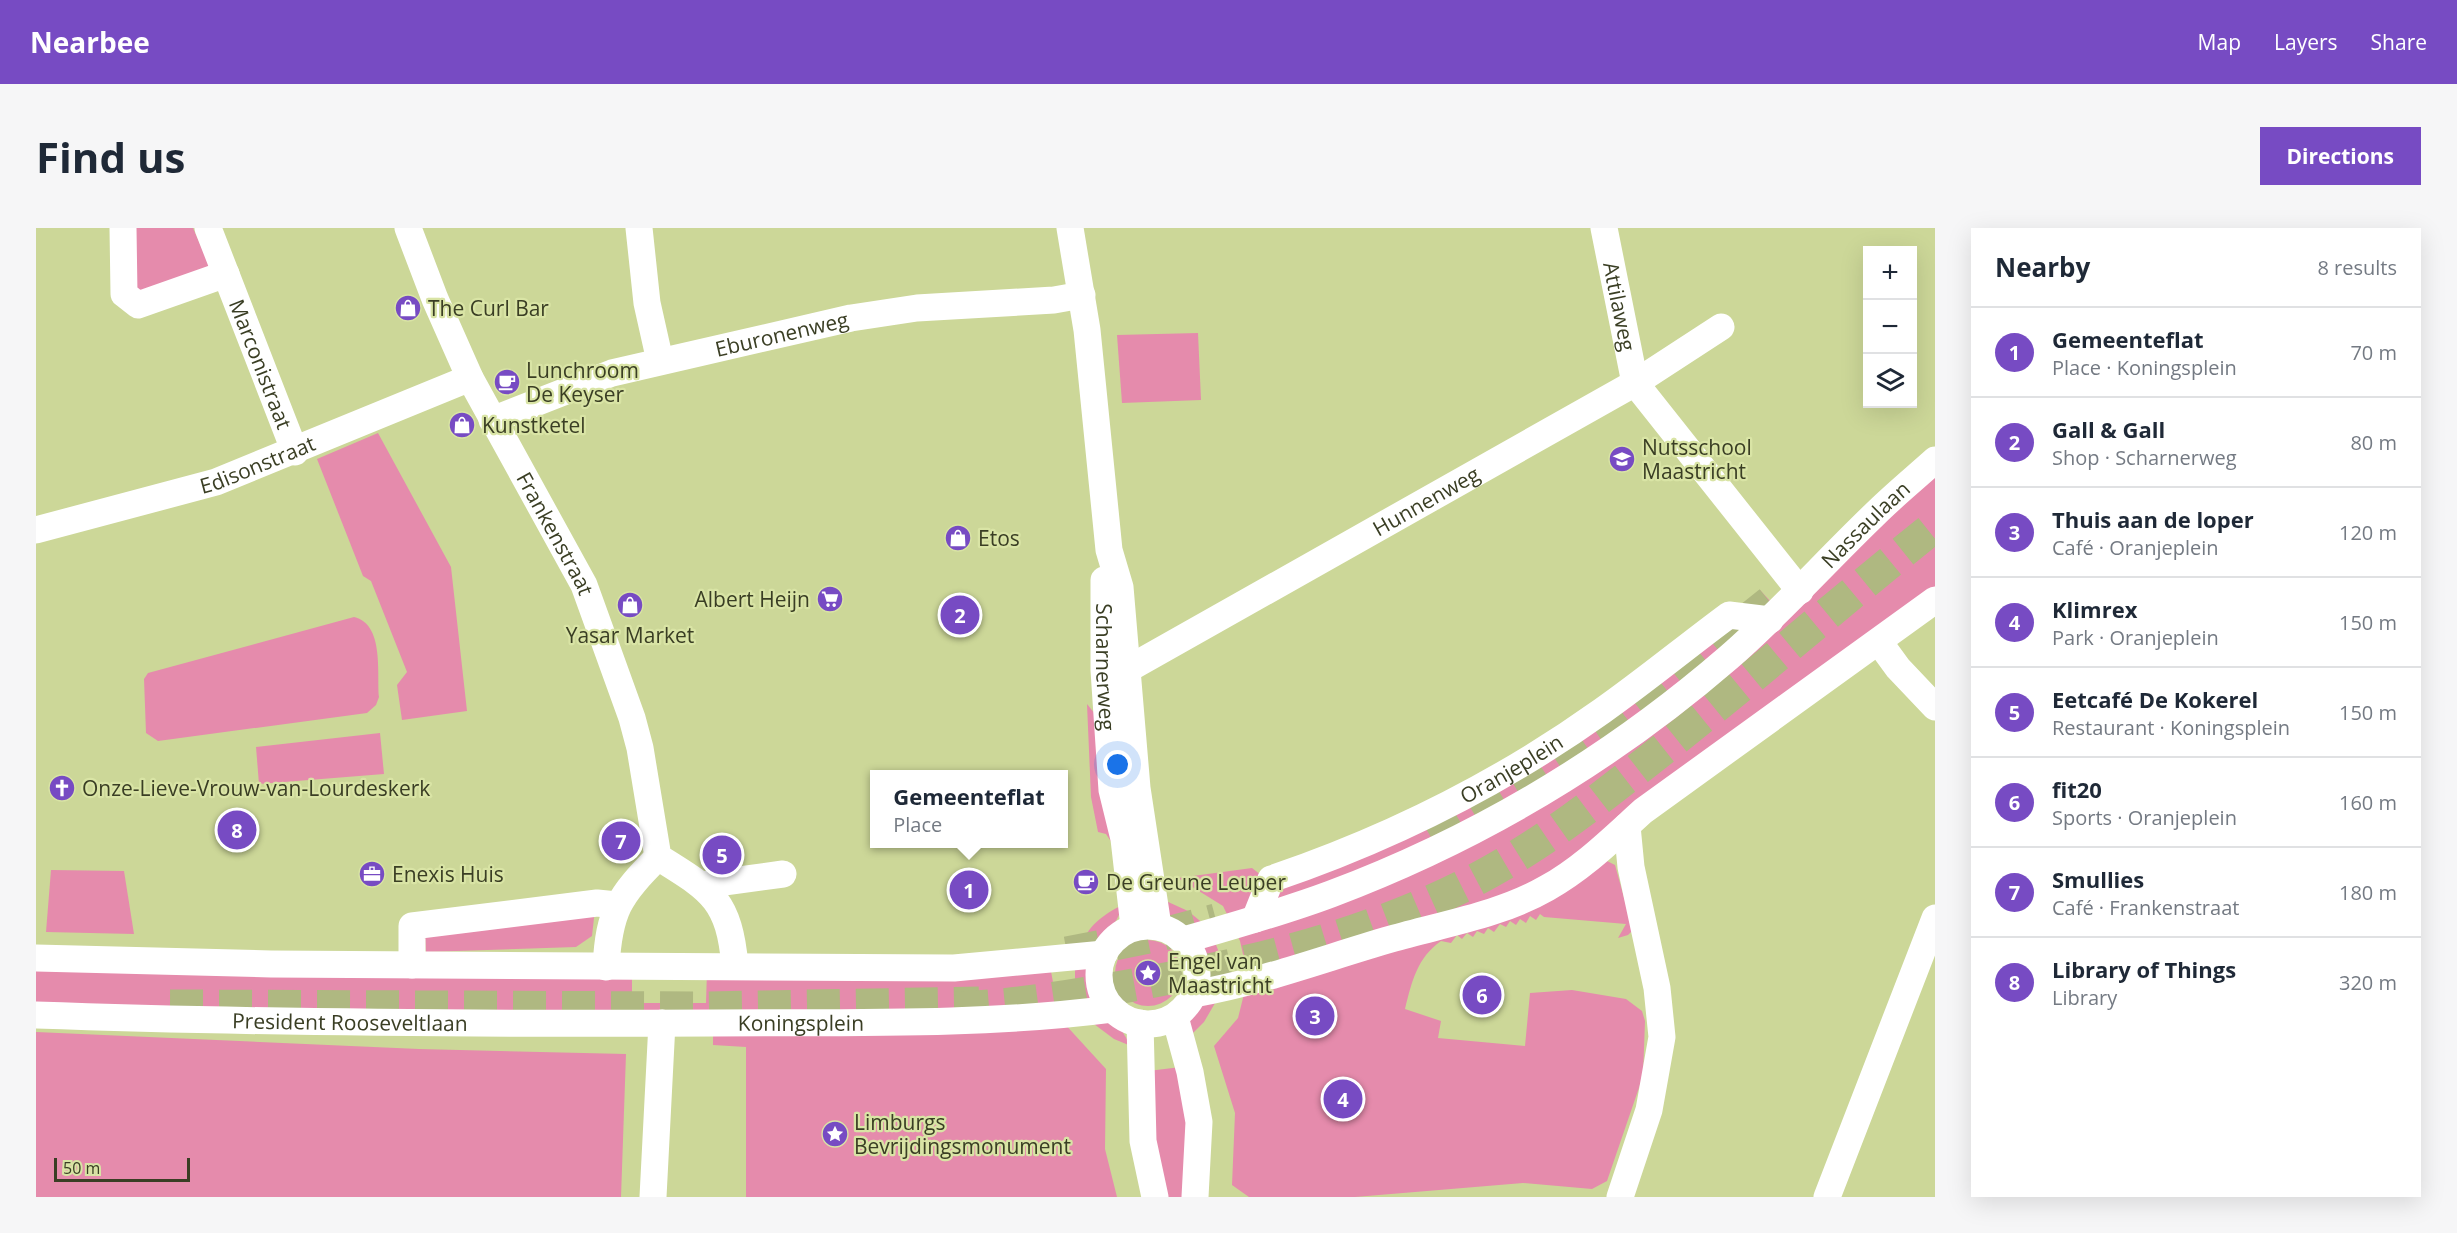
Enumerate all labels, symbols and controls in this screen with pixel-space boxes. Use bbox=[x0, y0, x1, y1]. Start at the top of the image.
text: Nearbee bbox=[30, 23, 150, 61]
text: Map bbox=[2198, 28, 2241, 56]
text: Layers bbox=[2274, 28, 2338, 56]
text: Share bbox=[2371, 28, 2427, 56]
button: Directions bbox=[2260, 127, 2421, 185]
text: Find us bbox=[36, 128, 185, 185]
map controls bbox=[1863, 246, 1917, 408]
button: + bbox=[1863, 246, 1917, 300]
text: Nearby bbox=[1995, 249, 2090, 285]
text: 8 results bbox=[2317, 254, 2397, 281]
street label: Attilaweg bbox=[1597, 260, 1642, 353]
shop icon: The Curl Bar bbox=[393, 293, 423, 323]
place label: The Curl Bar bbox=[428, 294, 549, 322]
street label: Marconistraat bbox=[223, 295, 299, 433]
button: − bbox=[1863, 300, 1917, 354]
street label: Eburonenweg bbox=[712, 305, 851, 363]
text: Gemeenteflat bbox=[2052, 324, 2204, 354]
text: 1 bbox=[2009, 339, 2020, 366]
text: 70 m bbox=[2350, 339, 2397, 366]
button: layers bbox=[1863, 354, 1917, 408]
text: Place · Koningsplein bbox=[2052, 354, 2237, 381]
place label: Lunchroom De Keyser bbox=[526, 356, 639, 408]
cafe icon: Lunchroom De Keyser bbox=[492, 367, 522, 397]
shop icon: Kunstketel bbox=[447, 410, 477, 440]
place label: Kunstketel bbox=[482, 411, 586, 439]
text: Gall & Gall bbox=[2052, 414, 2165, 444]
street label: Edisonstraat bbox=[196, 429, 319, 500]
text: 2 bbox=[2009, 429, 2020, 456]
text: 80 m bbox=[2350, 429, 2397, 456]
place label: Nutsschool Maastricht bbox=[1642, 433, 1752, 485]
school or university icon: Nutsschool Maastricht bbox=[1607, 444, 1637, 474]
text: Shop · Scharnerweg bbox=[2052, 444, 2237, 471]
street label: Hunnenweg bbox=[1367, 460, 1484, 542]
street label: Frankenstraat bbox=[510, 467, 600, 599]
street label: Nassaulaan bbox=[1815, 475, 1916, 574]
text: Thuis aan de loper bbox=[2052, 504, 2254, 534]
text: 3 bbox=[2009, 519, 2020, 546]
text: 120 m bbox=[2339, 519, 2397, 546]
shop icon: Etos bbox=[943, 523, 973, 553]
place label: Etos bbox=[978, 524, 1020, 552]
text: Café · Oranjeplein bbox=[2052, 534, 2219, 561]
supermarket icon: Albert Heijn bbox=[815, 584, 845, 614]
place label: Albert Heijn bbox=[695, 585, 810, 613]
shop icon: Yasar Market bbox=[615, 590, 645, 620]
pin: 2 bbox=[940, 592, 980, 638]
text: Klimrex bbox=[2052, 594, 2137, 624]
street label: Scharnerweg bbox=[1090, 603, 1122, 732]
text: 4 bbox=[2009, 609, 2020, 636]
text: 150 m bbox=[2339, 609, 2397, 636]
place label: Yasar Market bbox=[566, 621, 694, 649]
text: Park · Oranjeplein bbox=[2052, 624, 2219, 651]
text: Eetcafé De Kokerel bbox=[2052, 684, 2258, 714]
text: 5 bbox=[2009, 699, 2020, 726]
text: 150 m bbox=[2339, 699, 2397, 726]
text: Restaurant · Koningsplein bbox=[2052, 714, 2290, 741]
street label: Oranjeplein bbox=[1455, 728, 1568, 810]
your location bbox=[1103, 750, 1132, 779]
popup bbox=[870, 770, 1068, 848]
church icon: Onze-Lieve-Vrouw-van-Lourdeskerk bbox=[47, 773, 77, 803]
place label: Onze-Lieve-Vrouw-van-Lourdeskerk bbox=[82, 774, 430, 802]
text: fit20 bbox=[2052, 774, 2102, 804]
text: Gemeenteflat bbox=[893, 781, 1045, 811]
text: 6 bbox=[2009, 789, 2020, 816]
text: 160 m bbox=[2339, 789, 2397, 816]
text: Sports · Oranjeplein bbox=[2052, 804, 2237, 831]
pin: 8 bbox=[218, 808, 256, 852]
text: Place bbox=[893, 811, 942, 838]
pin: 7 bbox=[602, 818, 640, 864]
pin: 5 bbox=[702, 832, 742, 878]
office icon: Enexis Huis bbox=[357, 859, 387, 889]
place label: Enexis Huis bbox=[392, 860, 504, 888]
text: Smullies bbox=[2052, 864, 2144, 894]
cafe icon: De Greune Leuper bbox=[1071, 867, 1101, 897]
pin: 1 bbox=[950, 868, 988, 912]
place label: De Greune Leuper bbox=[1106, 868, 1286, 896]
text: 7 bbox=[2009, 879, 2020, 906]
text: 180 m bbox=[2339, 879, 2397, 906]
text: Café · Frankenstraat bbox=[2052, 894, 2239, 921]
place label: Engel van Maastricht bbox=[1168, 947, 1272, 999]
text: Library of Things bbox=[2052, 954, 2236, 984]
place icon: Engel van Maastricht bbox=[1133, 958, 1163, 988]
text: 8 bbox=[2009, 969, 2020, 996]
text: 320 m bbox=[2339, 969, 2397, 996]
pin: 6 bbox=[1462, 972, 1502, 1017]
text: Library bbox=[2052, 984, 2117, 1011]
pin: 3 bbox=[1296, 994, 1334, 1038]
street label: President Rooseveltlaan bbox=[232, 1006, 468, 1037]
street label: Koningsplein bbox=[738, 1009, 864, 1037]
pin: 4 bbox=[1324, 1076, 1362, 1122]
place label: Limburgs Bevrijdingsmonument bbox=[854, 1108, 1071, 1160]
place icon: Limburgs Bevrijdingsmonument bbox=[820, 1119, 850, 1149]
scale bar bbox=[54, 1155, 190, 1182]
text: 50 m bbox=[63, 1157, 100, 1179]

